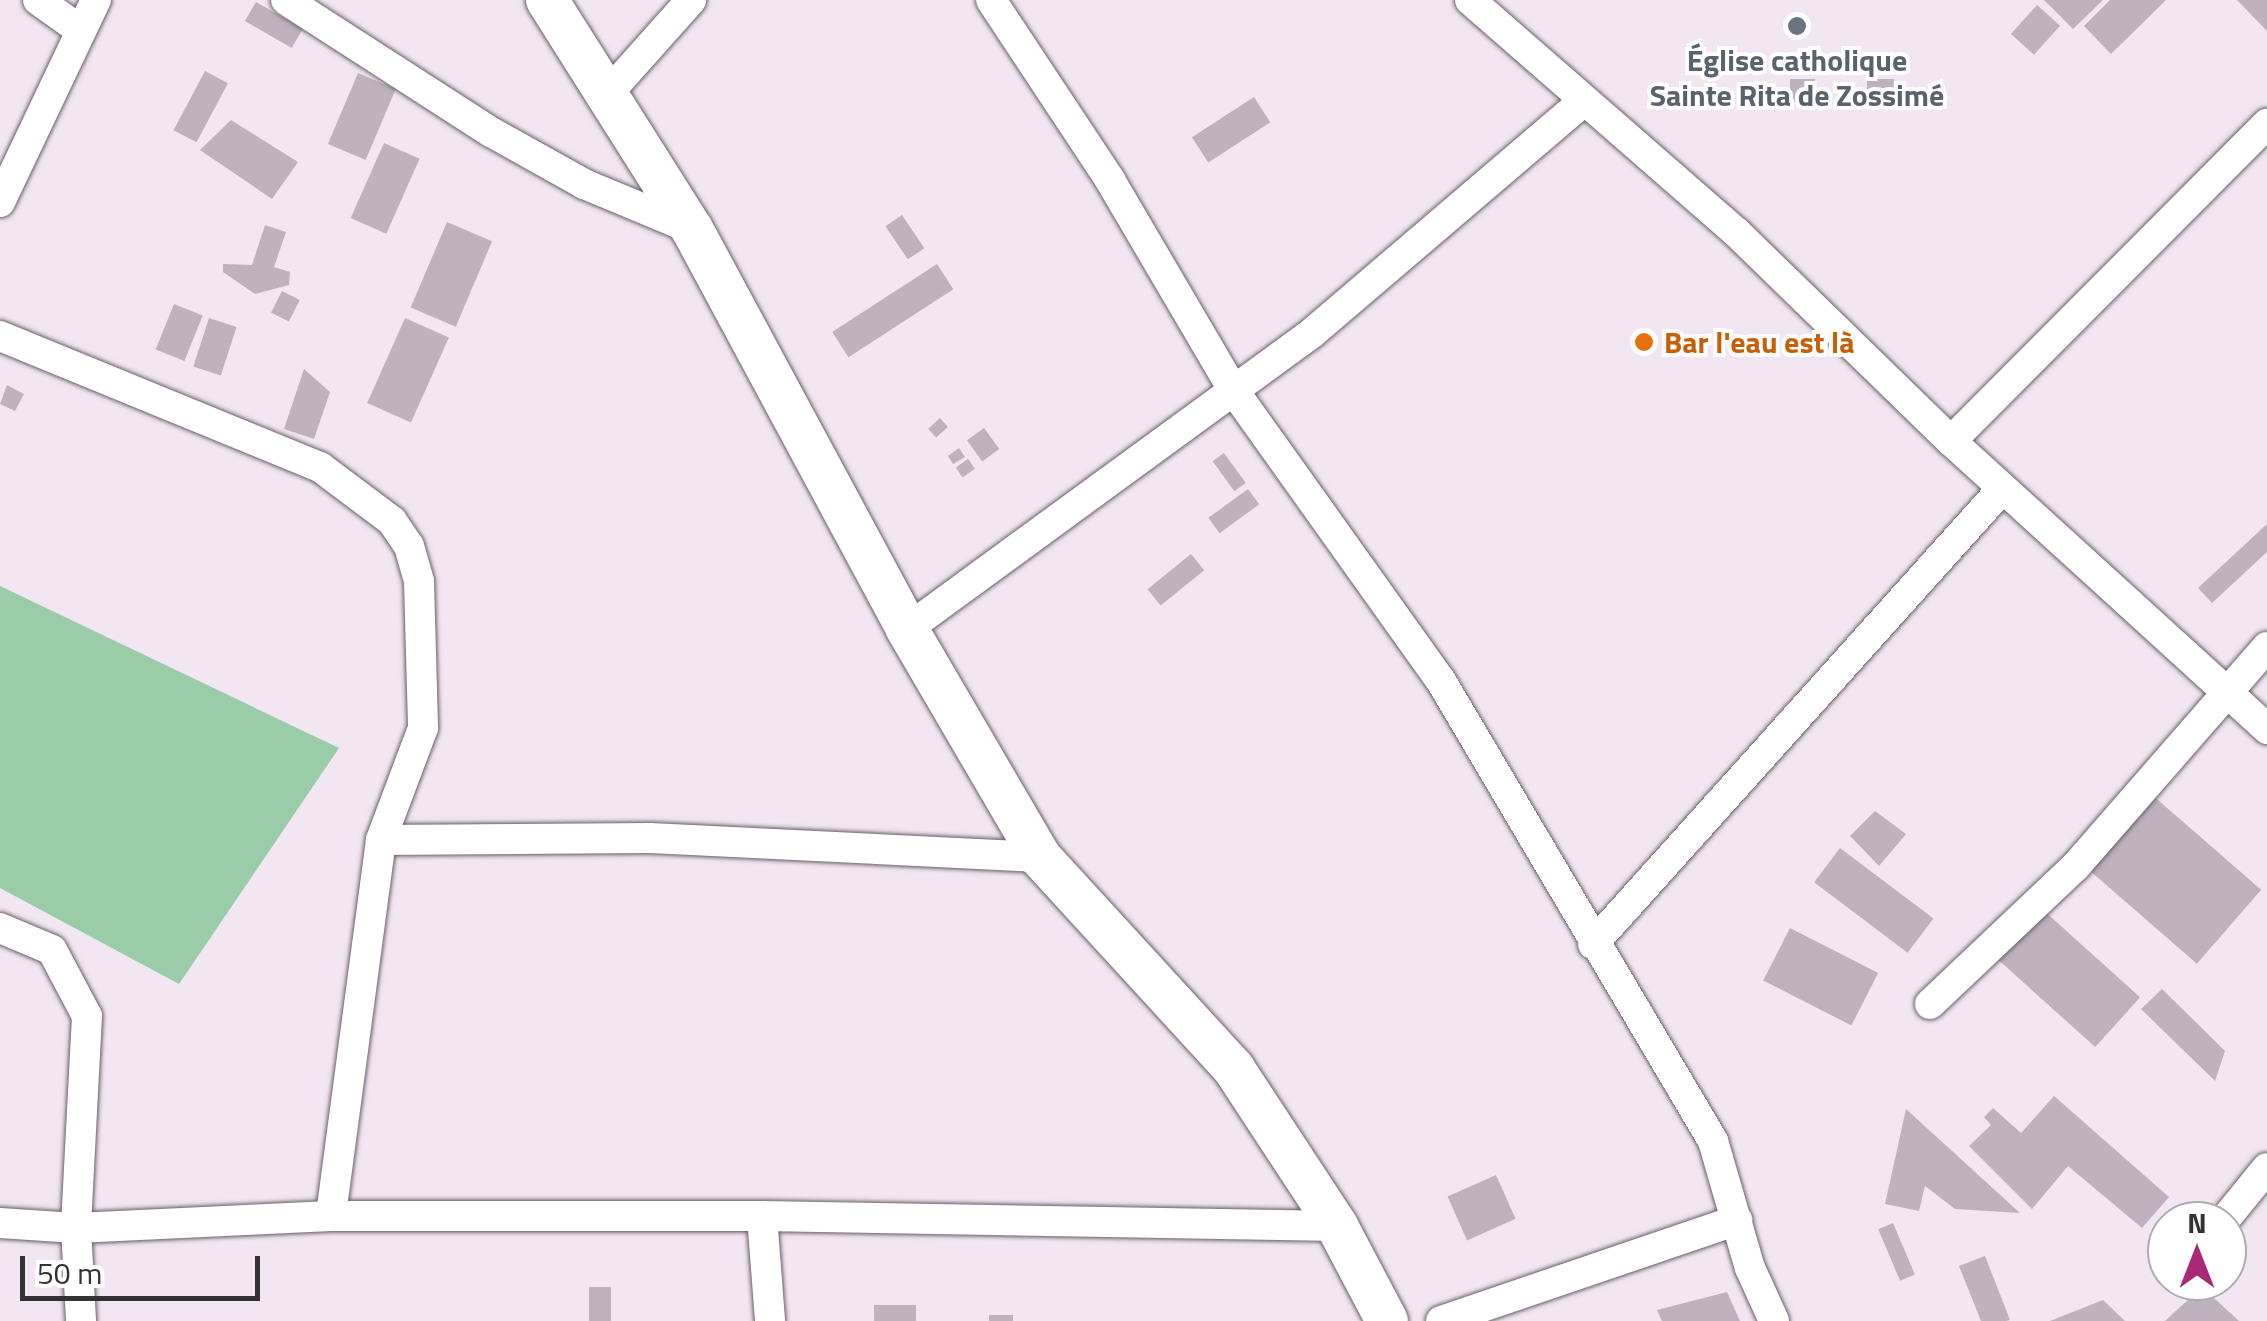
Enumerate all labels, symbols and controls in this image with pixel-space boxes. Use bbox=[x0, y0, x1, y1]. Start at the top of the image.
marker: Église catholique Sainte Rita de Zossimé bbox=[1786, 15, 1808, 37]
place label: Église catholique Sainte Rita de Zossimé bbox=[1650, 42, 1944, 112]
place label: Bar l'eau est là bbox=[1664, 324, 1855, 360]
marker: Bar l'eau est là bbox=[1633, 331, 1655, 353]
north arrow bbox=[2147, 1201, 2247, 1301]
text: N bbox=[2187, 1201, 2207, 1244]
scale bar bbox=[25, 1236, 265, 1298]
text: 50 m bbox=[37, 1250, 102, 1296]

